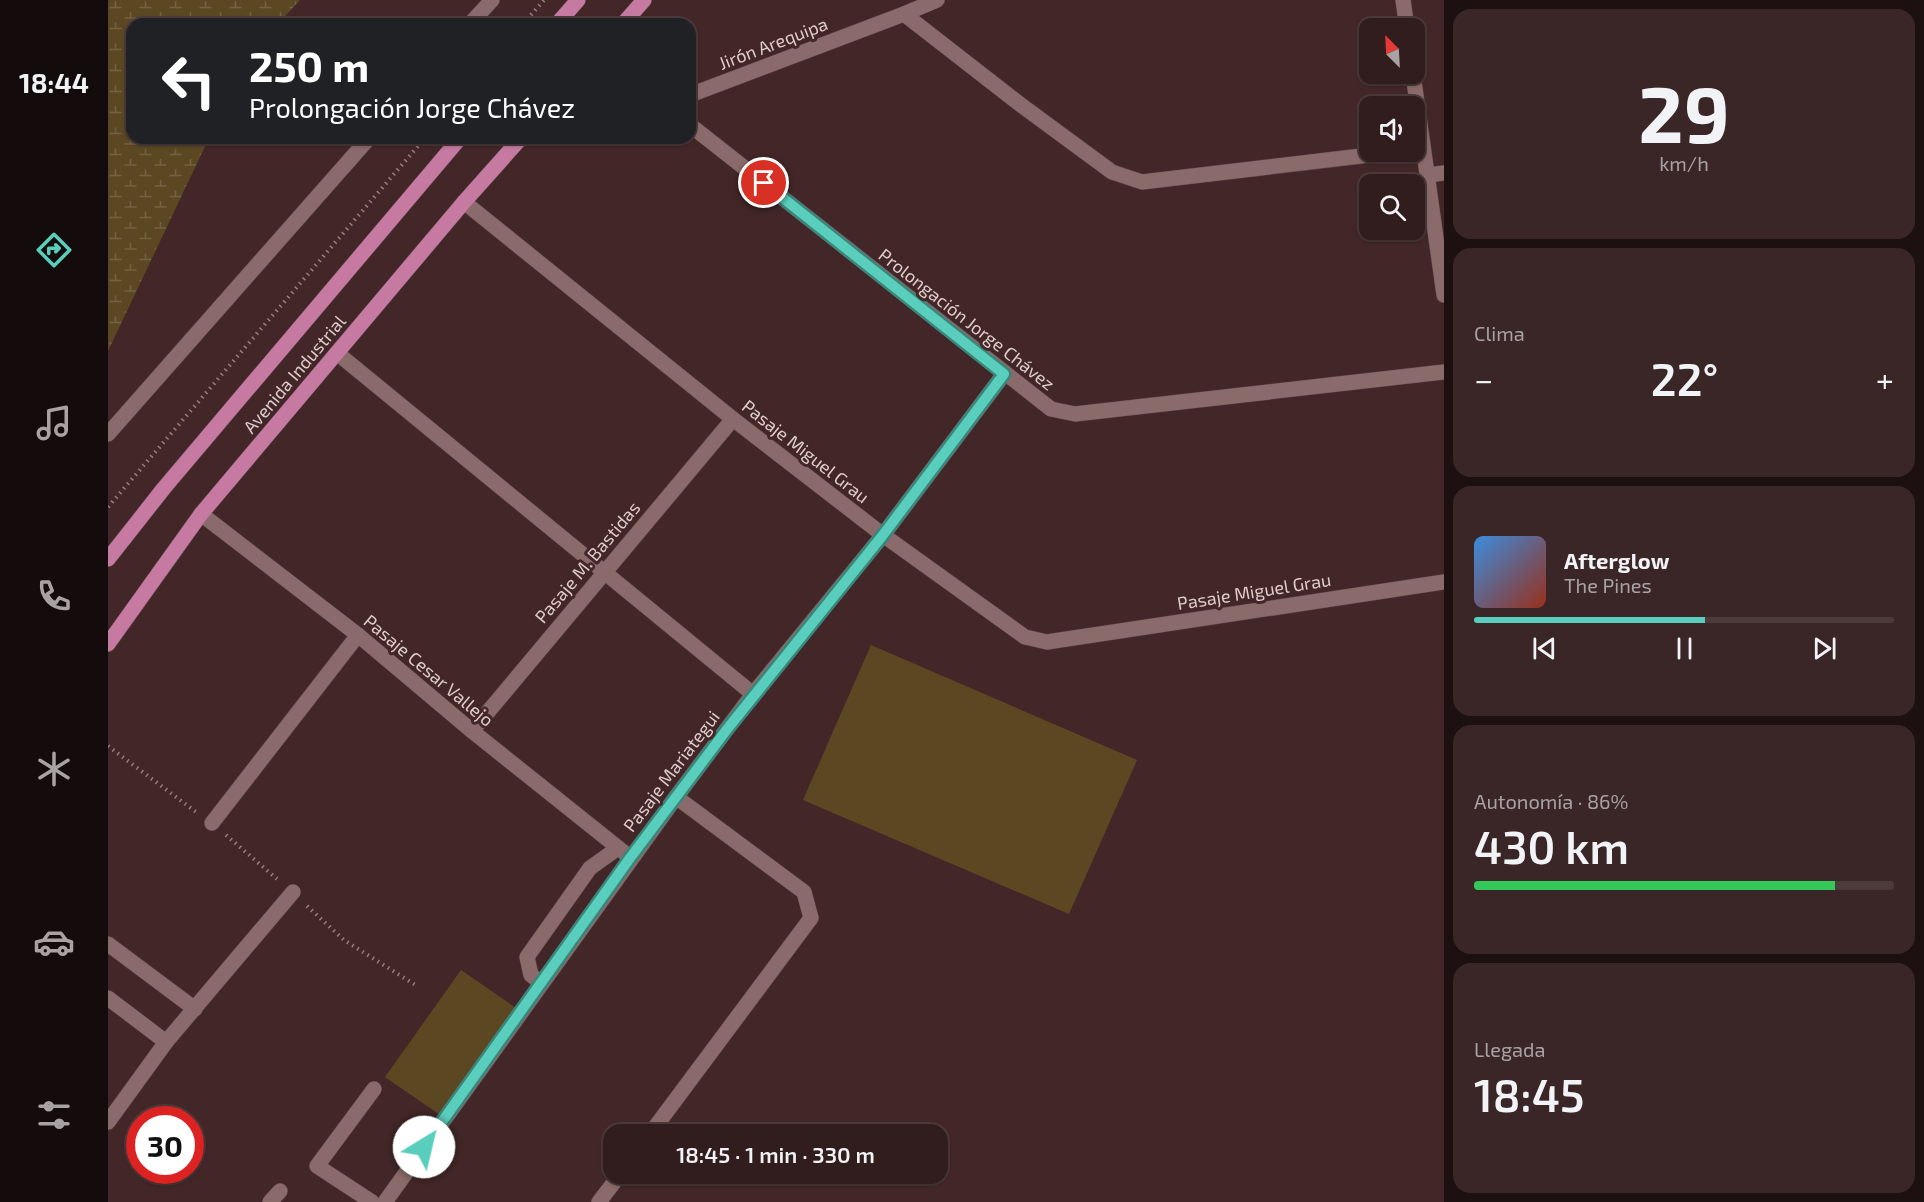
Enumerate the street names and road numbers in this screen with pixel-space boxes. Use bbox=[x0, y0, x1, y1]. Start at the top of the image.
street label: Jirón Arequipa bbox=[715, 12, 831, 74]
street label: Prolongación Jorge Chávez bbox=[875, 243, 1059, 395]
street label: Avenida Industrial bbox=[238, 310, 350, 438]
street label: Pasaje Miguel Grau bbox=[738, 394, 874, 508]
street label: Pasaje M. Bastidas bbox=[530, 497, 644, 627]
street label: Pasaje Miguel Grau bbox=[1176, 568, 1332, 614]
street label: Pasaje Cesar Vallejo bbox=[360, 609, 498, 731]
street label: Pasaje Mariategui bbox=[618, 706, 724, 836]

